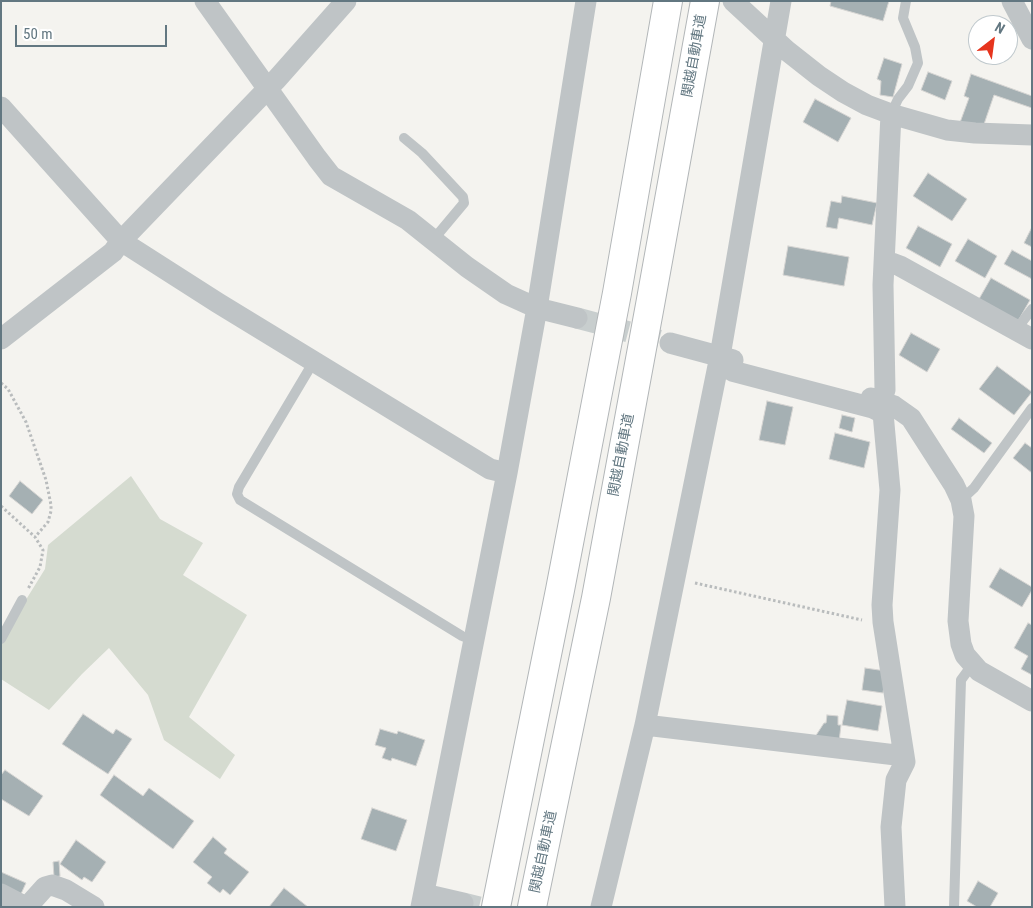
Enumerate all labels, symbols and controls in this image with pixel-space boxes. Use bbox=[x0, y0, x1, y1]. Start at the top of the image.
street label: 関越自動車道 bbox=[679, 13, 711, 99]
scale bar bbox=[18, 15, 170, 47]
north arrow bbox=[968, 15, 1018, 65]
text: N bbox=[992, 19, 1008, 37]
text: 50 m bbox=[23, 25, 53, 43]
street label: 関越自動車道 bbox=[606, 412, 638, 498]
street label: 関越自動車道 bbox=[527, 809, 561, 895]

